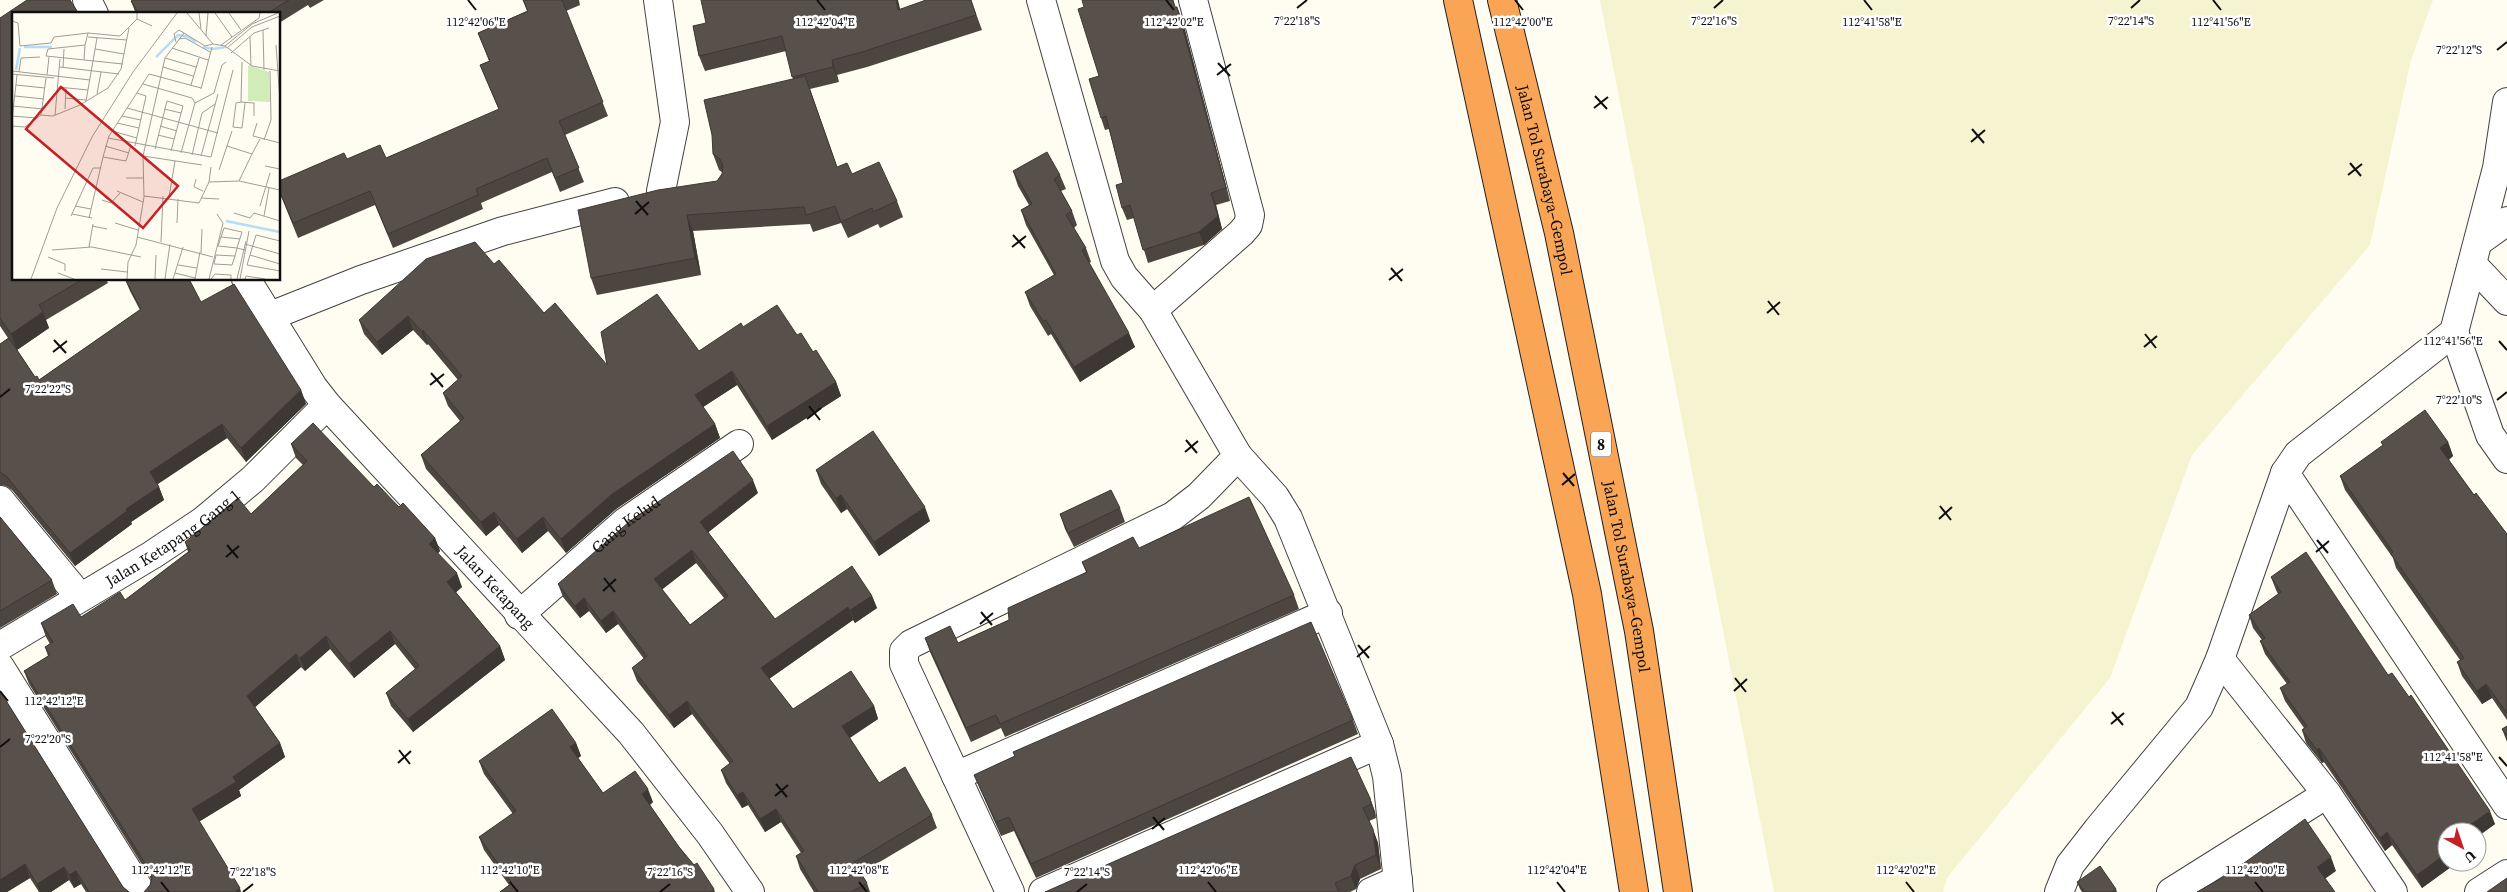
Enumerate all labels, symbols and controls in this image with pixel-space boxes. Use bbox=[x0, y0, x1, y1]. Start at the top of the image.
inset map bbox=[12, 12, 280, 280]
text: 7°22'18"S bbox=[1274, 13, 1320, 29]
text: 7°22'16"S bbox=[1691, 13, 1737, 29]
text: 7°22'14"S bbox=[2108, 13, 2154, 29]
text: 112°42'06"E bbox=[446, 14, 506, 30]
text: 112°42'04"E bbox=[795, 14, 855, 30]
text: 112°42'02"E bbox=[1144, 14, 1204, 30]
text: 112°42'00"E bbox=[1493, 14, 1553, 30]
text: 112°41'58"E bbox=[1842, 14, 1902, 30]
text: 112°41'56"E bbox=[2191, 14, 2251, 30]
text: 7°22'12"S bbox=[2436, 42, 2482, 58]
street label: Jalan Tol Surabaya–Gempol bbox=[1512, 81, 1578, 277]
text: 112°41'56"E bbox=[2423, 333, 2483, 349]
text: 7°22'22"S bbox=[25, 381, 71, 397]
text: 7°22'10"S bbox=[2436, 392, 2482, 408]
road number: 8 bbox=[1591, 432, 1611, 456]
street label: Jalan Tol Surabaya–Gempol bbox=[1598, 478, 1656, 674]
street label: Jalan Ketapang Gang 1 bbox=[100, 484, 245, 592]
street label: Gang Kelud bbox=[586, 490, 664, 558]
street label: Jalan Ketapang bbox=[451, 540, 540, 634]
text: 112°42'12"E bbox=[24, 693, 84, 709]
text: 7°22'20"S bbox=[25, 731, 71, 747]
text: 112°41'58"E bbox=[2423, 749, 2483, 765]
north arrow bbox=[2437, 822, 2487, 872]
text: U bbox=[2460, 846, 2481, 868]
text: 112°42'12"E bbox=[131, 862, 191, 878]
text: 112°42'10"E bbox=[480, 862, 540, 878]
text: 112°42'08"E bbox=[829, 862, 889, 878]
text: 112°42'06"E bbox=[1178, 862, 1238, 878]
text: 112°42'04"E bbox=[1527, 862, 1587, 878]
text: 112°42'02"E bbox=[1876, 862, 1936, 878]
text: 112°42'00"E bbox=[2225, 862, 2285, 878]
text: 7°22'18"S bbox=[230, 864, 276, 880]
text: 7°22'16"S bbox=[647, 864, 693, 880]
text: 7°22'14"S bbox=[1064, 864, 1110, 880]

